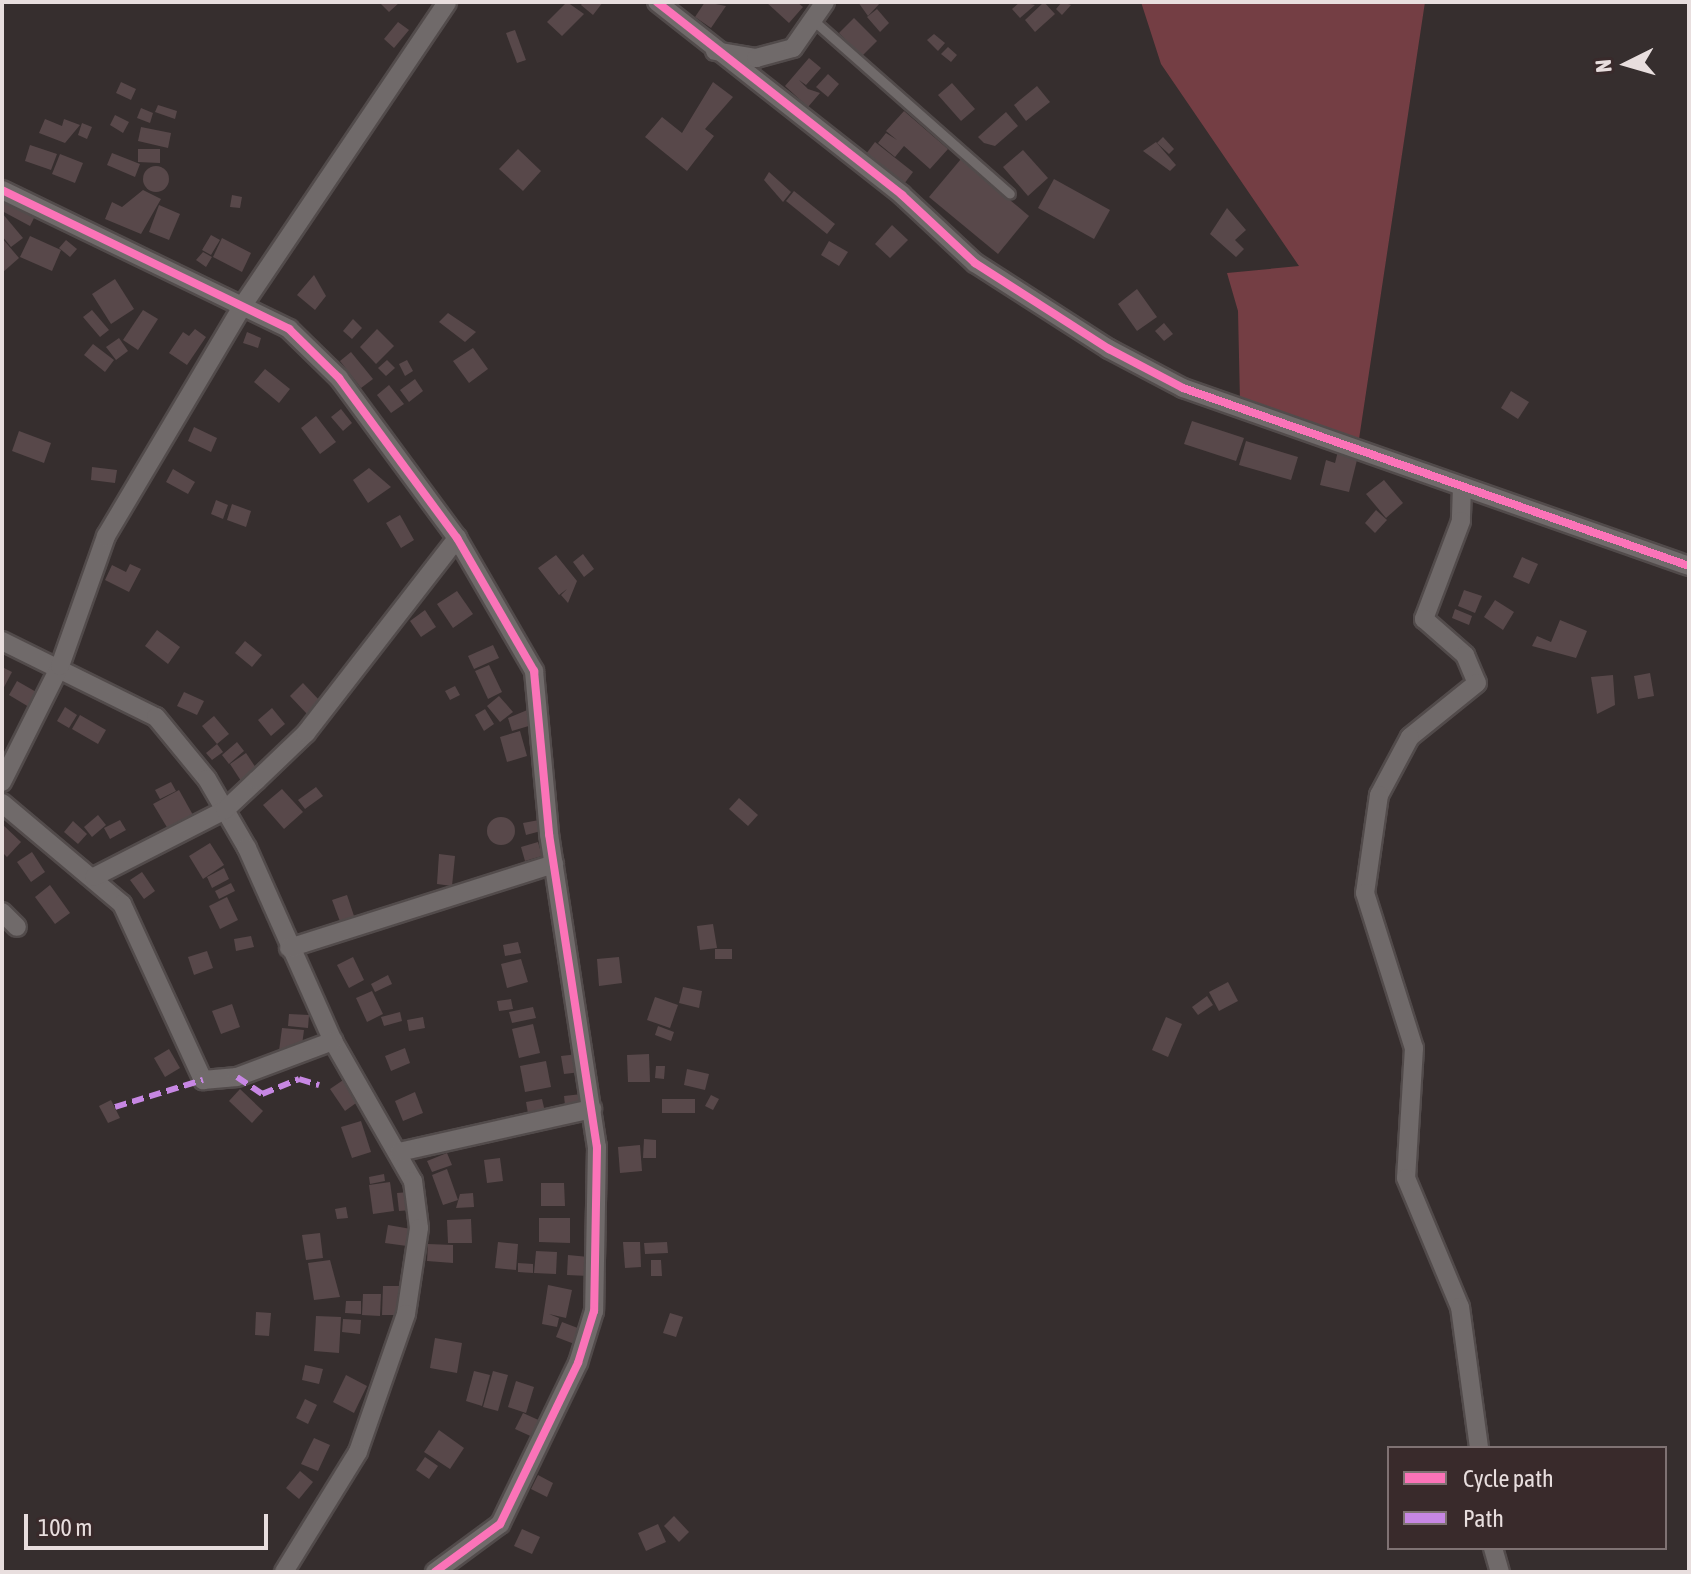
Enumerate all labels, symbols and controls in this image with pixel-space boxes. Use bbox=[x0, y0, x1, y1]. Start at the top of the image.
north arrow bbox=[1587, 24, 1667, 104]
text: N bbox=[1590, 58, 1617, 74]
legend bbox=[1387, 1446, 1667, 1550]
text: Cycle path bbox=[1463, 1465, 1554, 1492]
scale bar bbox=[28, 1498, 272, 1548]
text: Path bbox=[1463, 1505, 1504, 1532]
text: 100 m bbox=[38, 1514, 92, 1541]

